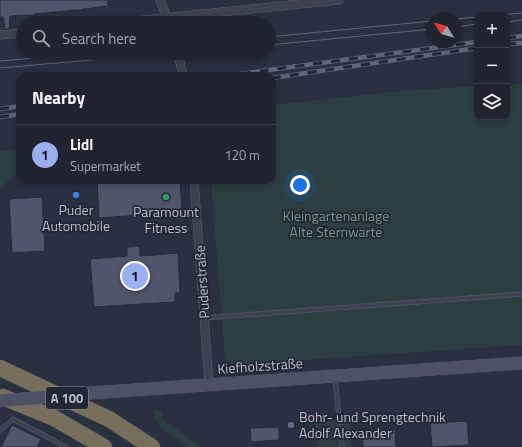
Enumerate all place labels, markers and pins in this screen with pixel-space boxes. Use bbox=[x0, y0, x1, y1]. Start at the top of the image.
marker: Puder Automobile bbox=[71, 190, 81, 200]
marker: Paramount Fitness bbox=[161, 192, 171, 202]
place label: Puder Automobile bbox=[42, 199, 110, 236]
place label: Paramount Fitness bbox=[133, 201, 199, 238]
pin: 1 bbox=[122, 261, 148, 291]
place label: Bohr- und Sprengtechnik Adolf Alexander bbox=[299, 406, 446, 443]
marker: Bohr- und Sprengtechnik Adolf Alexander bbox=[286, 420, 296, 430]

